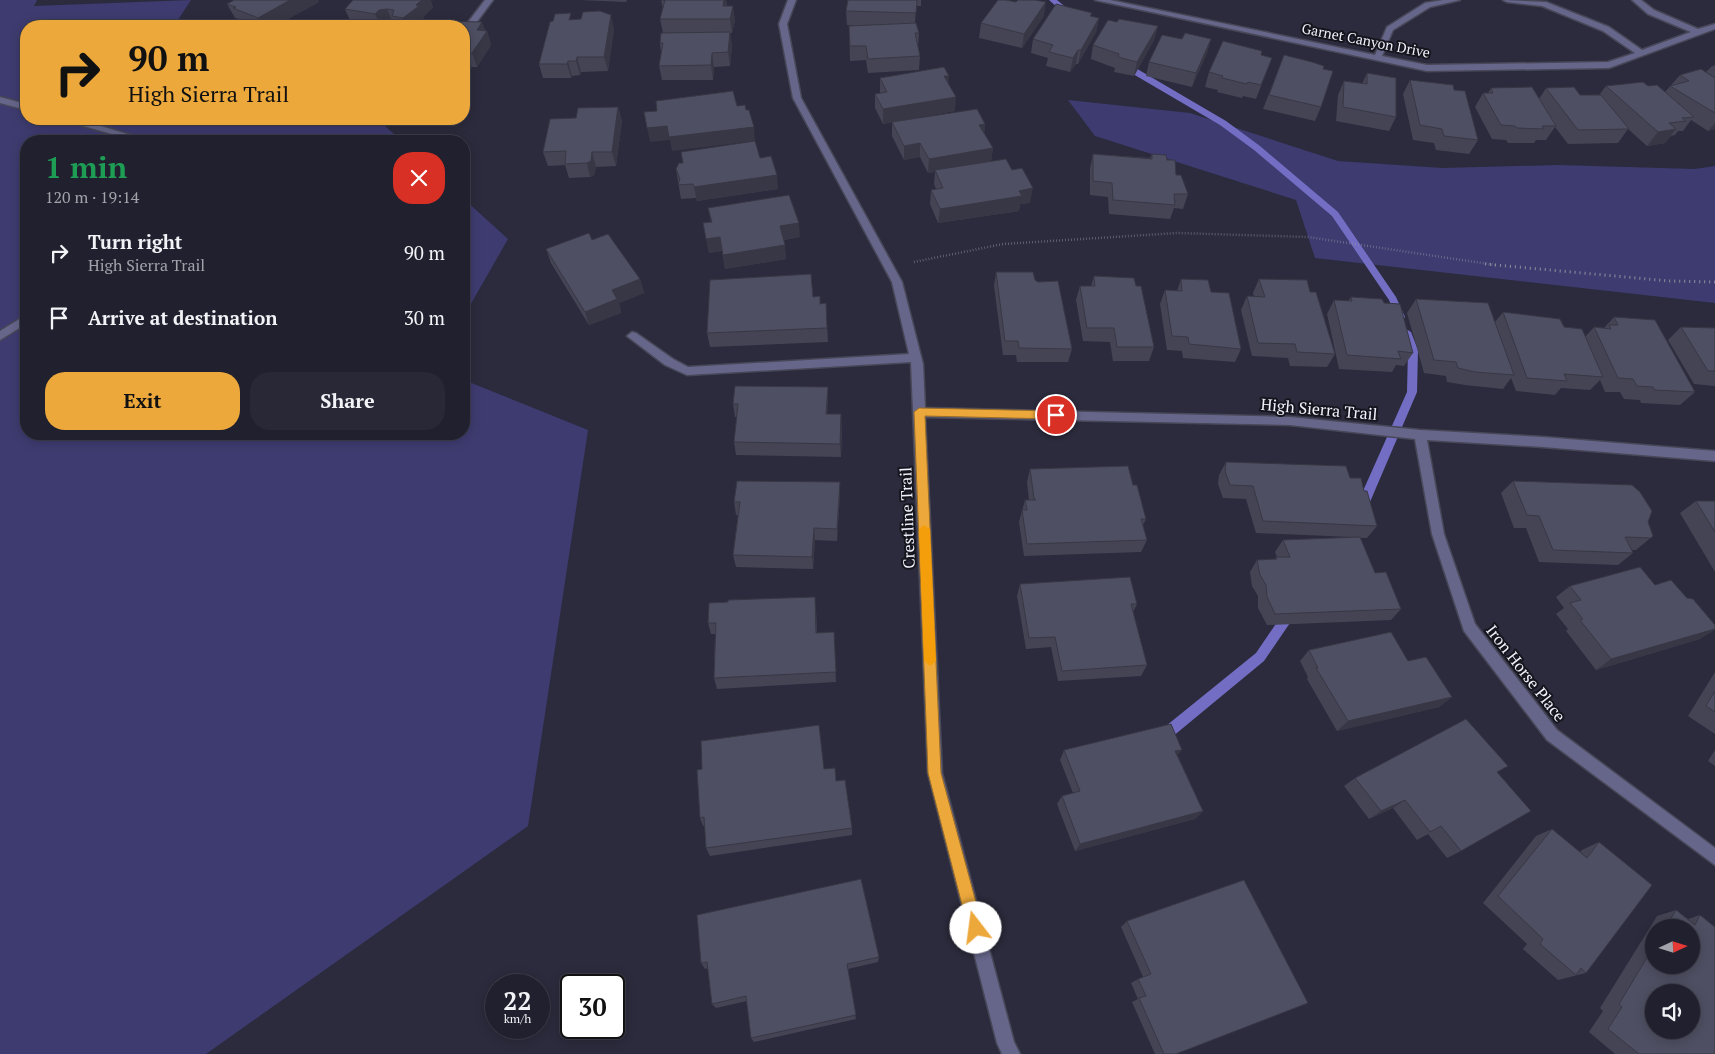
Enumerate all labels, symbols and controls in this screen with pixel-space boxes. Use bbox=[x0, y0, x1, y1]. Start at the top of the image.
street label: Garnet Canyon Drive bbox=[1300, 18, 1432, 62]
text: 90 m bbox=[128, 35, 209, 81]
icon: right bbox=[45, 40, 110, 105]
text: High Sierra Trail bbox=[128, 79, 289, 108]
text: 1 min bbox=[45, 147, 127, 187]
button: close bbox=[393, 152, 445, 204]
text: 120 m · 19:14 bbox=[45, 186, 139, 208]
text: Turn right bbox=[88, 229, 182, 254]
icon: right bbox=[45, 239, 73, 267]
text: 90 m bbox=[404, 240, 445, 265]
text: High Sierra Trail bbox=[88, 254, 205, 276]
icon: arrive bbox=[45, 304, 73, 332]
text: Arrive at destination bbox=[88, 305, 277, 330]
text: 30 m bbox=[404, 305, 445, 330]
button: Exit bbox=[45, 372, 240, 430]
button: Share bbox=[250, 372, 445, 430]
street label: High Sierra Trail bbox=[1260, 393, 1378, 425]
pin bbox=[1035, 394, 1077, 436]
icon: arrive bbox=[1042, 401, 1070, 429]
street label: Crestline Trail bbox=[894, 467, 920, 569]
street label: Iron Horse Place bbox=[1481, 620, 1571, 726]
position arrow bbox=[949, 901, 1001, 953]
north arrow bbox=[1645, 919, 1700, 974]
map controls bbox=[1645, 919, 1700, 1039]
speed limit sign: 30 bbox=[560, 974, 625, 1039]
text: 22 bbox=[503, 984, 532, 1017]
button: sound bbox=[1645, 984, 1700, 1039]
text: km/h bbox=[504, 1011, 531, 1026]

